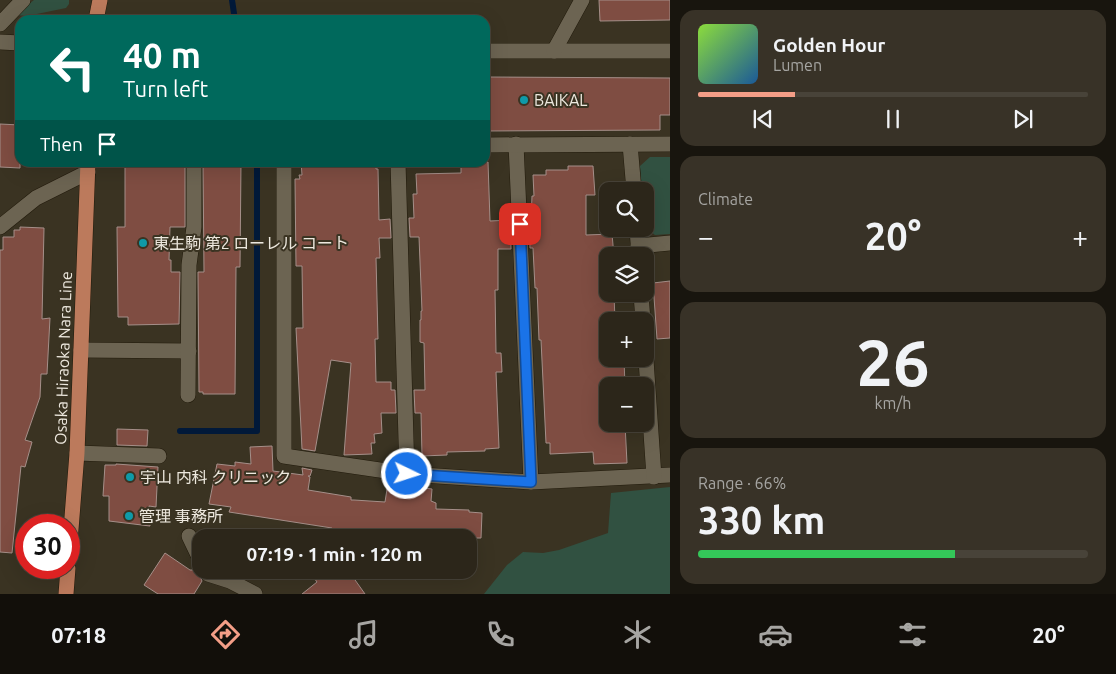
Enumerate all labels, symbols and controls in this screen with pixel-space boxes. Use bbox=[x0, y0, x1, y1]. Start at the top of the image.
text: Golden Hour bbox=[773, 34, 885, 56]
icon: left bbox=[40, 35, 105, 100]
text: 40 m bbox=[123, 35, 201, 75]
text: Lumen bbox=[773, 56, 822, 74]
text: Turn left bbox=[123, 76, 208, 101]
place label: BAIKAL bbox=[534, 91, 587, 109]
marker: BAIKAL bbox=[518, 94, 530, 106]
icon: previous bbox=[749, 105, 777, 133]
icon: pause bbox=[879, 105, 907, 133]
icon: next bbox=[1009, 105, 1037, 133]
icon: arrive bbox=[93, 130, 121, 158]
text: Then bbox=[40, 133, 83, 155]
map controls bbox=[599, 182, 654, 432]
button: search bbox=[599, 182, 654, 237]
text: Climate bbox=[698, 190, 753, 208]
pin bbox=[499, 203, 541, 245]
icon: arrive bbox=[506, 210, 534, 238]
text: 20° bbox=[865, 215, 921, 257]
text: − bbox=[698, 221, 714, 252]
text: + bbox=[1072, 221, 1088, 252]
place label: 東生駒 第2 ローレル コート bbox=[153, 234, 349, 252]
marker: 東生駒 第2 ローレル コート bbox=[137, 237, 149, 249]
button: layers bbox=[599, 247, 654, 302]
street label: Osaka Hiraoka Nara Line bbox=[51, 271, 75, 445]
button: + bbox=[599, 312, 654, 367]
text: 26 bbox=[856, 325, 930, 398]
button: − bbox=[599, 377, 654, 432]
text: km/h bbox=[875, 394, 911, 412]
position arrow bbox=[380, 447, 432, 499]
place label: 宇山 内科 クリニック bbox=[140, 468, 291, 486]
marker: 宇山 内科 クリニック bbox=[124, 471, 136, 483]
text: Range · 66% bbox=[698, 474, 786, 492]
text: 330 km bbox=[698, 499, 825, 541]
place label: 管理 事務所 bbox=[139, 507, 223, 525]
marker: 管理 事務所 bbox=[123, 510, 135, 522]
speed limit sign: 30 bbox=[15, 514, 80, 579]
text: 07:19 · 1 min · 120 m bbox=[247, 543, 422, 565]
icon: directions bbox=[208, 617, 243, 652]
icon: music bbox=[346, 617, 381, 652]
icon: phone bbox=[483, 617, 518, 652]
icon: climate bbox=[620, 617, 655, 652]
icon: car bbox=[758, 617, 793, 652]
icon: filters bbox=[895, 617, 930, 652]
text: 07:18 bbox=[51, 622, 106, 647]
text: 20° bbox=[1032, 622, 1065, 647]

